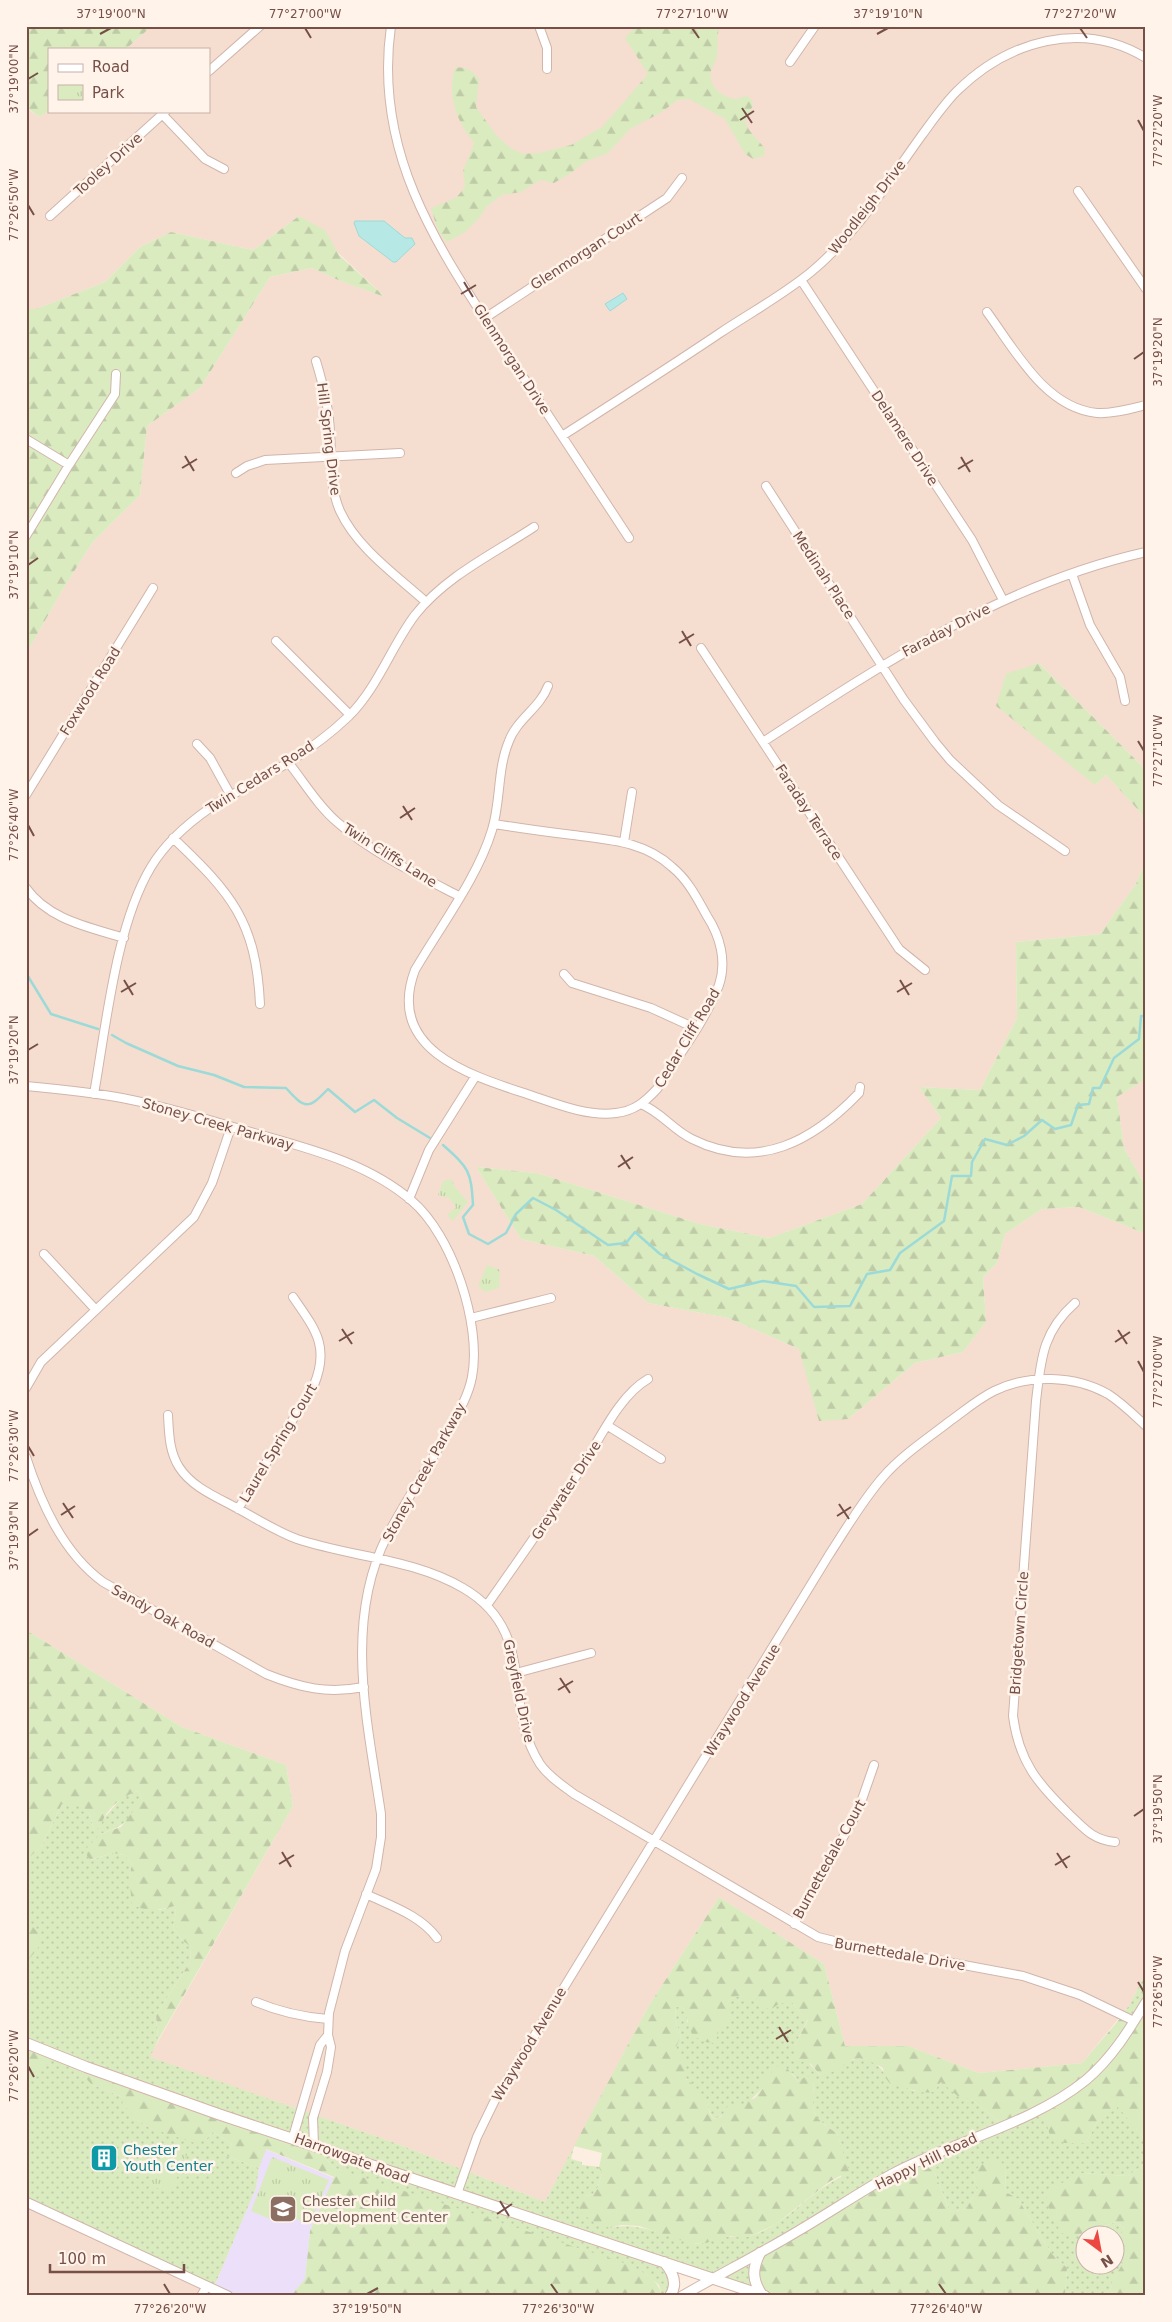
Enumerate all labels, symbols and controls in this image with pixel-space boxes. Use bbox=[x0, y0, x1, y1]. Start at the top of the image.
text: 37°19'00"N bbox=[76, 7, 146, 21]
text: 77°27'00"W bbox=[269, 7, 341, 21]
text: 77°27'10"W bbox=[656, 7, 728, 21]
text: 37°19'10"N bbox=[853, 7, 923, 21]
text: 77°27'20"W bbox=[1044, 7, 1116, 21]
text: 37°19'00"N bbox=[7, 44, 21, 114]
legend bbox=[48, 48, 210, 112]
text: Road bbox=[92, 58, 130, 76]
text: Park bbox=[92, 84, 125, 102]
text: 77°27'20"W bbox=[1151, 95, 1165, 167]
street label: Tooley Drive bbox=[70, 129, 145, 199]
street label: Woodleigh Drive bbox=[825, 157, 909, 257]
text: 77°26'50"W bbox=[7, 169, 21, 241]
street label: Glenmorgan Court bbox=[527, 209, 645, 293]
street label: Glenmorgan Drive bbox=[470, 301, 554, 417]
text: 37°19'20"N bbox=[1151, 317, 1165, 387]
street label: Hill Spring Drive bbox=[314, 382, 344, 496]
street label: Delamere Drive bbox=[868, 388, 942, 488]
street label: Medinah Place bbox=[790, 528, 858, 622]
text: 37°19'10"N bbox=[7, 530, 21, 600]
street label: Faraday Drive bbox=[899, 600, 993, 660]
street label: Foxwood Road bbox=[56, 644, 124, 738]
text: 77°27'10"W bbox=[1151, 715, 1165, 787]
street label: Twin Cedars Road bbox=[203, 738, 317, 817]
street label: Faraday Terrace bbox=[772, 761, 846, 863]
text: 77°26'40"W bbox=[7, 789, 21, 861]
street label: Twin Cliffs Lane bbox=[339, 819, 440, 890]
street label: Cedar Cliff Road bbox=[651, 986, 723, 1090]
text: 37°19'20"N bbox=[7, 1015, 21, 1085]
street label: Stoney Creek Parkway bbox=[140, 1095, 296, 1153]
text: 77°27'00"W bbox=[1151, 1336, 1165, 1408]
street label: Laurel Spring Court bbox=[236, 1380, 320, 1505]
street label: Stoney Creek Parkway bbox=[379, 1400, 469, 1544]
text: 77°26'30"W bbox=[7, 1410, 21, 1482]
street label: Greywater Drive bbox=[528, 1437, 604, 1543]
text: 37°19'30"N bbox=[7, 1501, 21, 1571]
street label: Bridgetown Circle bbox=[1007, 1571, 1031, 1695]
street label: Sandy Oak Road bbox=[109, 1581, 217, 1651]
street label: Greyfield Drive bbox=[500, 1638, 538, 1744]
street label: Wraywood Avenue bbox=[701, 1641, 783, 1759]
text: 37°19'50"N bbox=[1151, 1774, 1165, 1844]
street label: Burnettedale Court bbox=[790, 1796, 869, 1921]
street label: Burnettedale Drive bbox=[833, 1935, 967, 1973]
text: 77°26'50"W bbox=[1151, 1956, 1165, 2028]
street label: Wraywood Avenue bbox=[489, 1984, 569, 2104]
text: 77°26'20"W bbox=[7, 2030, 21, 2102]
street label: Happy Hill Road bbox=[872, 2129, 980, 2193]
street label: Harrowgate Road bbox=[292, 2130, 412, 2186]
place label: Chester Youth Center bbox=[122, 2142, 213, 2174]
building icon: Chester Youth Center bbox=[89, 2143, 119, 2173]
place label: Chester Child Development Center bbox=[302, 2193, 448, 2225]
school or university icon: Chester Child Development Center bbox=[268, 2194, 298, 2224]
north arrow bbox=[1074, 2224, 1124, 2274]
scale bar bbox=[50, 2242, 184, 2274]
text: 100 m bbox=[58, 2250, 106, 2268]
text: N bbox=[1098, 2251, 1116, 2271]
text: 77°26'20"W bbox=[134, 2302, 206, 2316]
text: 37°19'50"N bbox=[332, 2302, 402, 2316]
text: 77°26'30"W bbox=[522, 2302, 594, 2316]
text: 77°26'40"W bbox=[910, 2302, 982, 2316]

